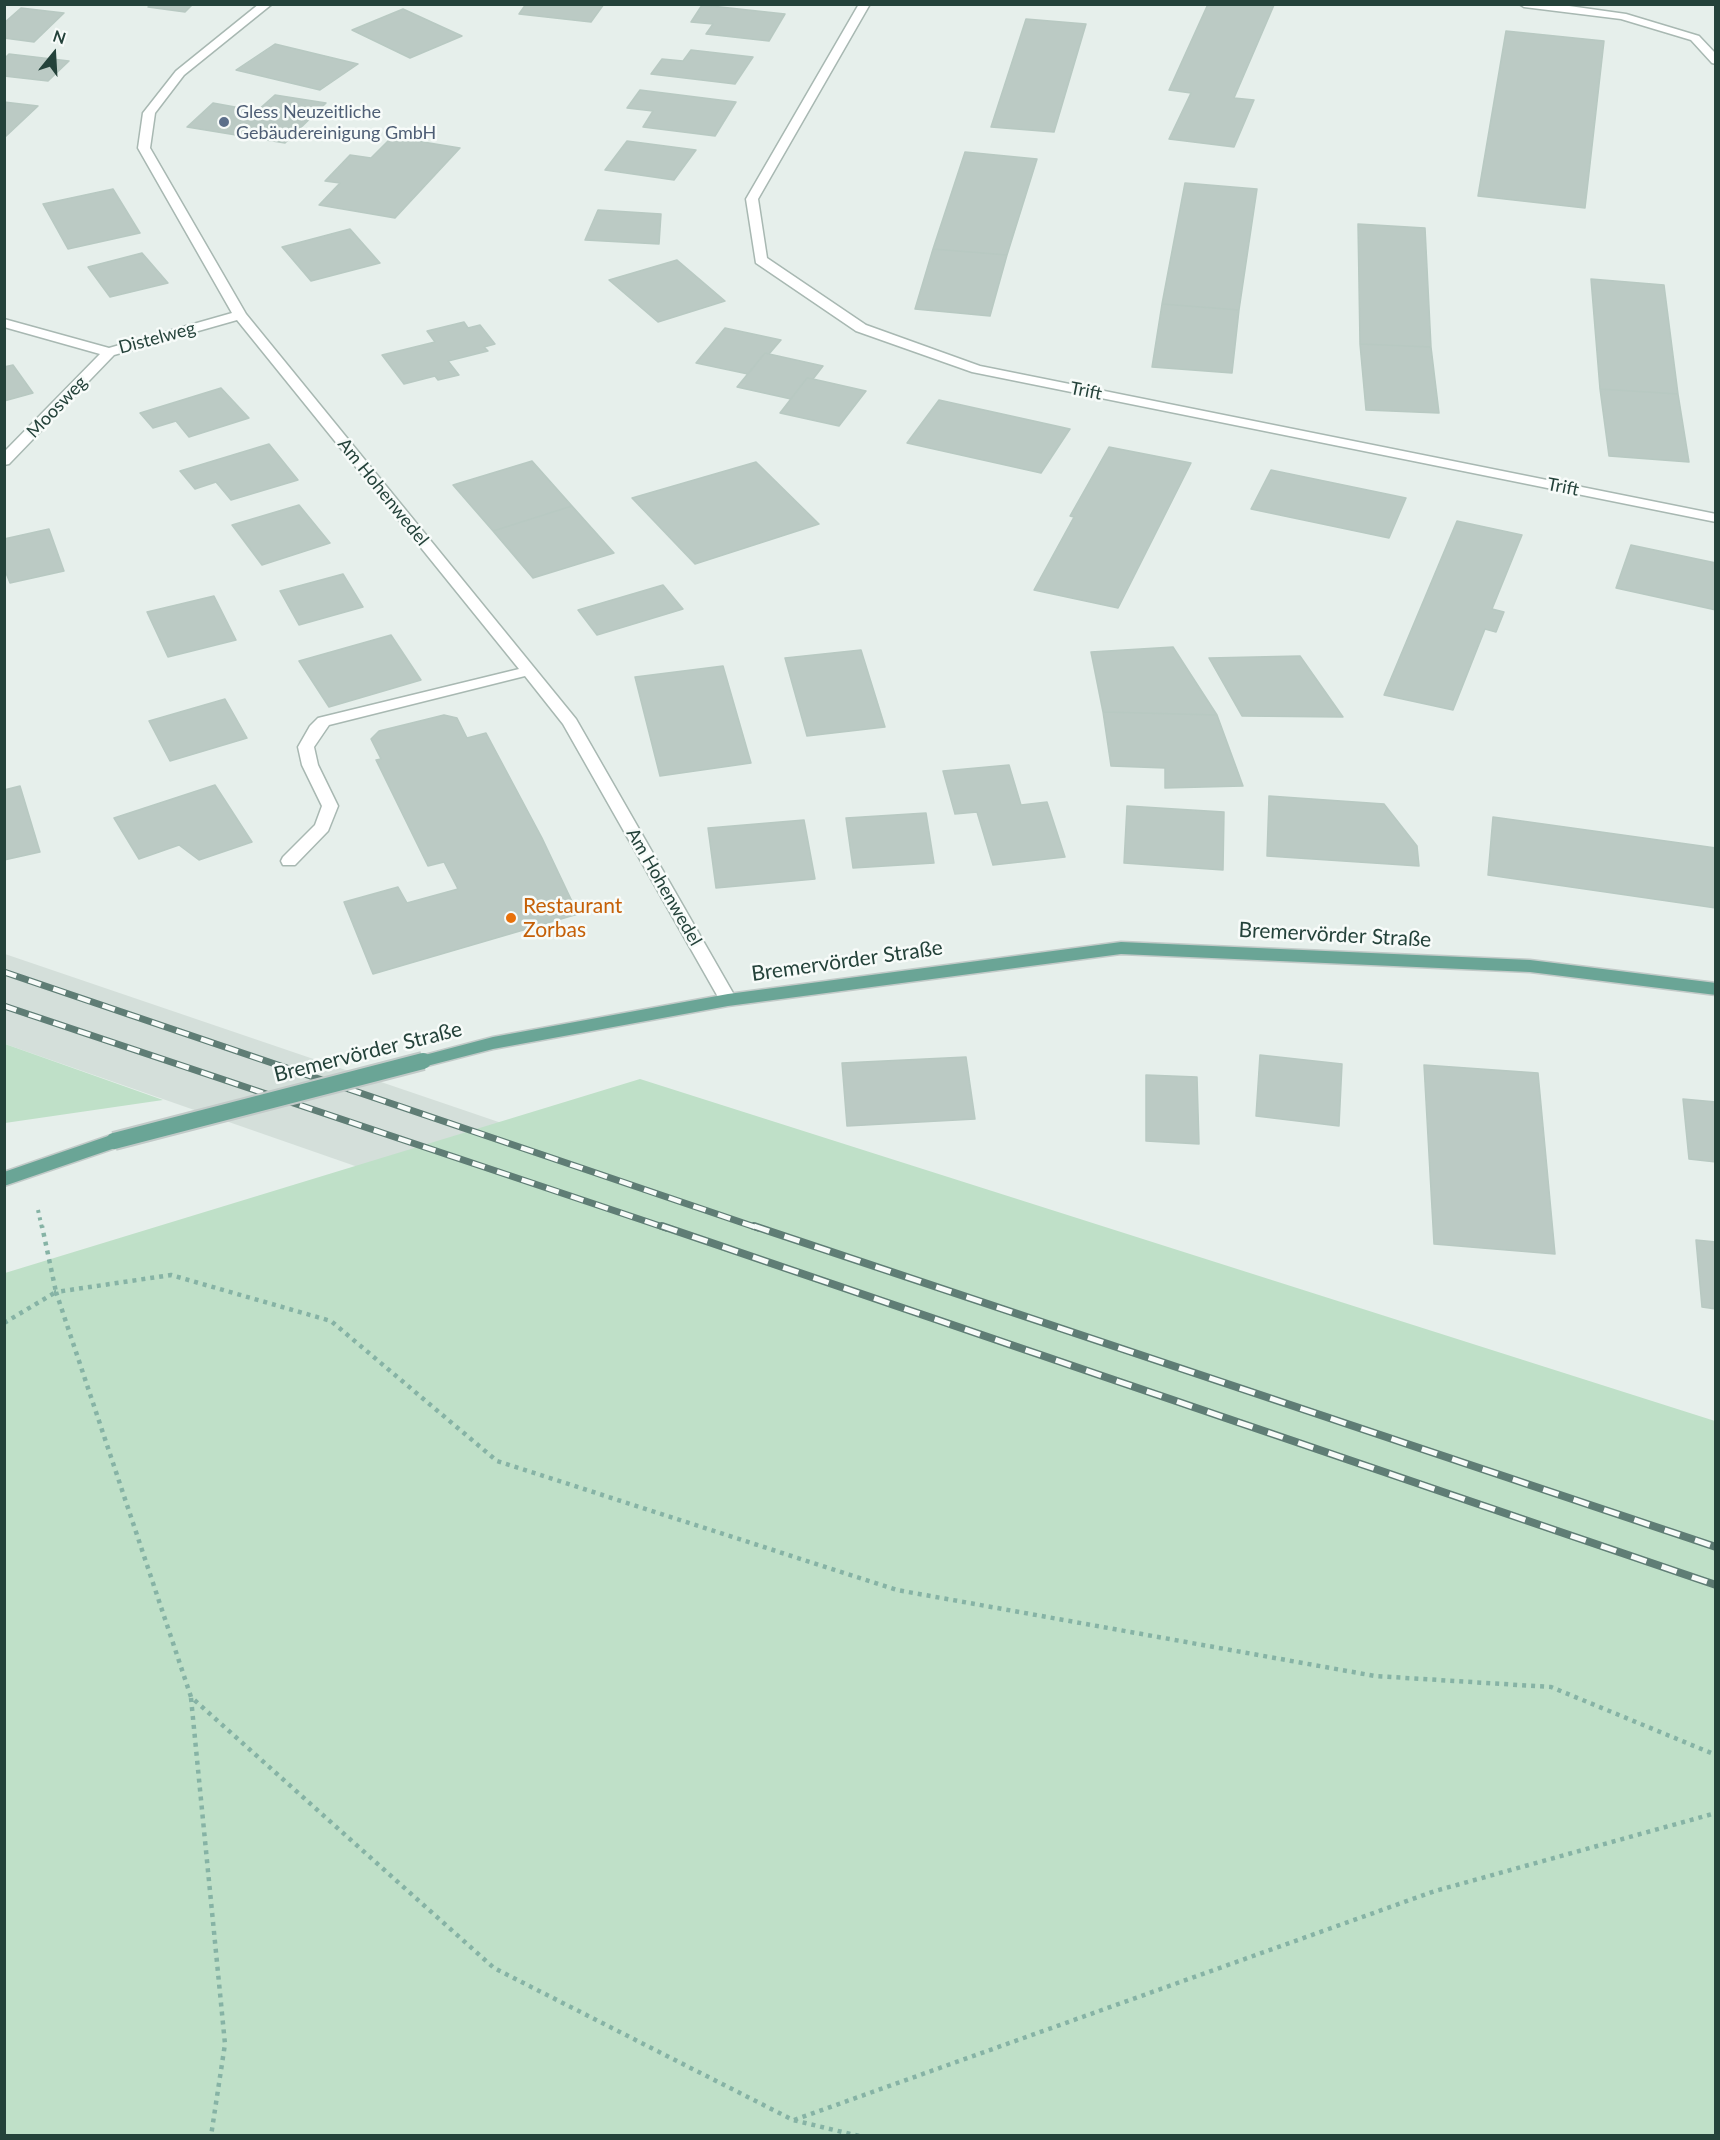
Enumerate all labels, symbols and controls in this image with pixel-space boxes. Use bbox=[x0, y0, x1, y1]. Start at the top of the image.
north arrow bbox=[24, 24, 84, 84]
text: N bbox=[51, 25, 69, 47]
place label: Gless Neuzeitliche Gebäudereinigung GmbH bbox=[236, 101, 436, 144]
marker: Gless Neuzeitliche Gebäudereinigung GmbH bbox=[217, 115, 231, 129]
street label: Distelweg bbox=[116, 317, 198, 359]
street label: Moosweg bbox=[22, 372, 92, 442]
street label: Trift bbox=[1068, 377, 1104, 405]
street label: Am Hohenwedel bbox=[333, 434, 433, 550]
street label: Trift bbox=[1545, 473, 1581, 501]
street label: Am Hohenwedel bbox=[622, 824, 706, 950]
place label: Restaurant Zorbas bbox=[523, 893, 622, 943]
marker: Restaurant Zorbas bbox=[504, 911, 518, 925]
street label: Bremervörder Straße bbox=[1238, 917, 1432, 953]
street label: Bremervörder Straße bbox=[750, 935, 944, 987]
street label: Bremervörder Straße bbox=[271, 1016, 465, 1088]

